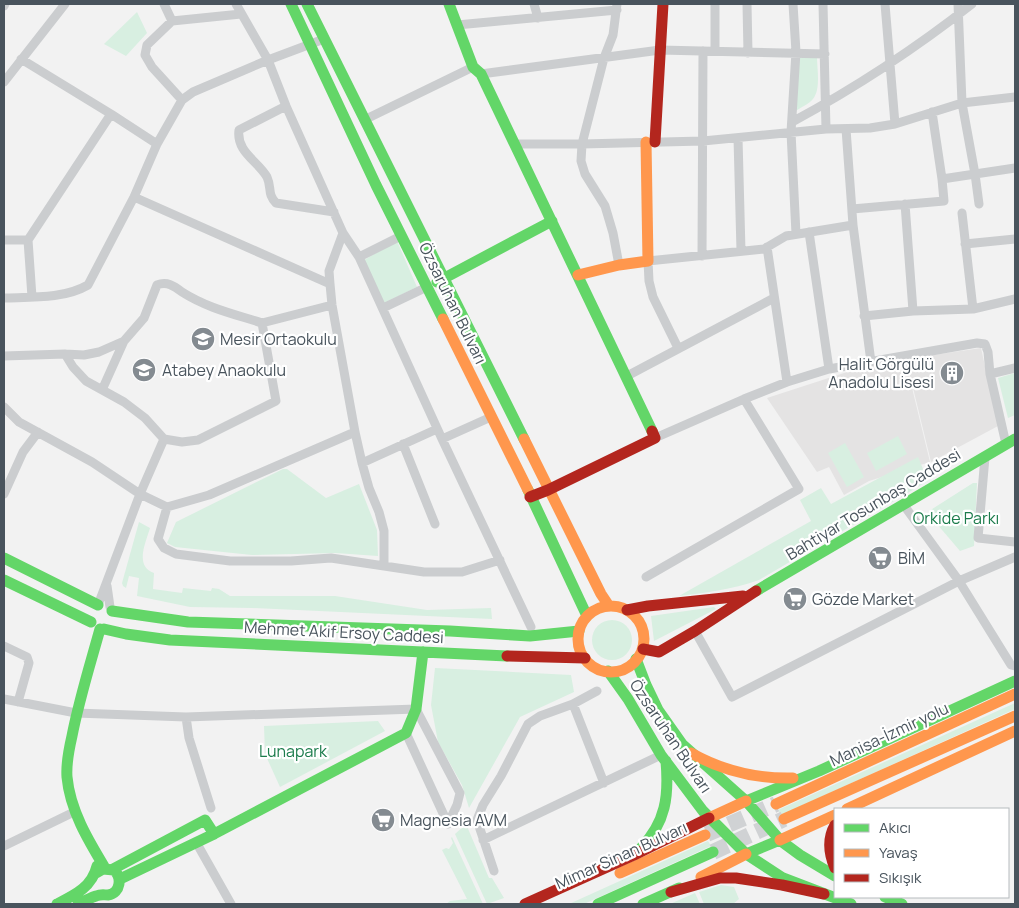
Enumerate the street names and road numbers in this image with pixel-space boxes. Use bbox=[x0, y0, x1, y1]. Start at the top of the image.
street label: Özsaruhan Bulvarı bbox=[414, 238, 492, 368]
street label: Bahtiyar Tosunbaş Caddesi bbox=[782, 443, 964, 565]
street label: Mehmet Akif Ersoy Caddesi bbox=[244, 616, 444, 648]
street label: Özsaruhan Bulvarı bbox=[625, 675, 717, 797]
street label: Manisa-İzmir yolu bbox=[826, 697, 952, 771]
street label: Mimar Sinan Bulvarı bbox=[551, 816, 691, 894]

